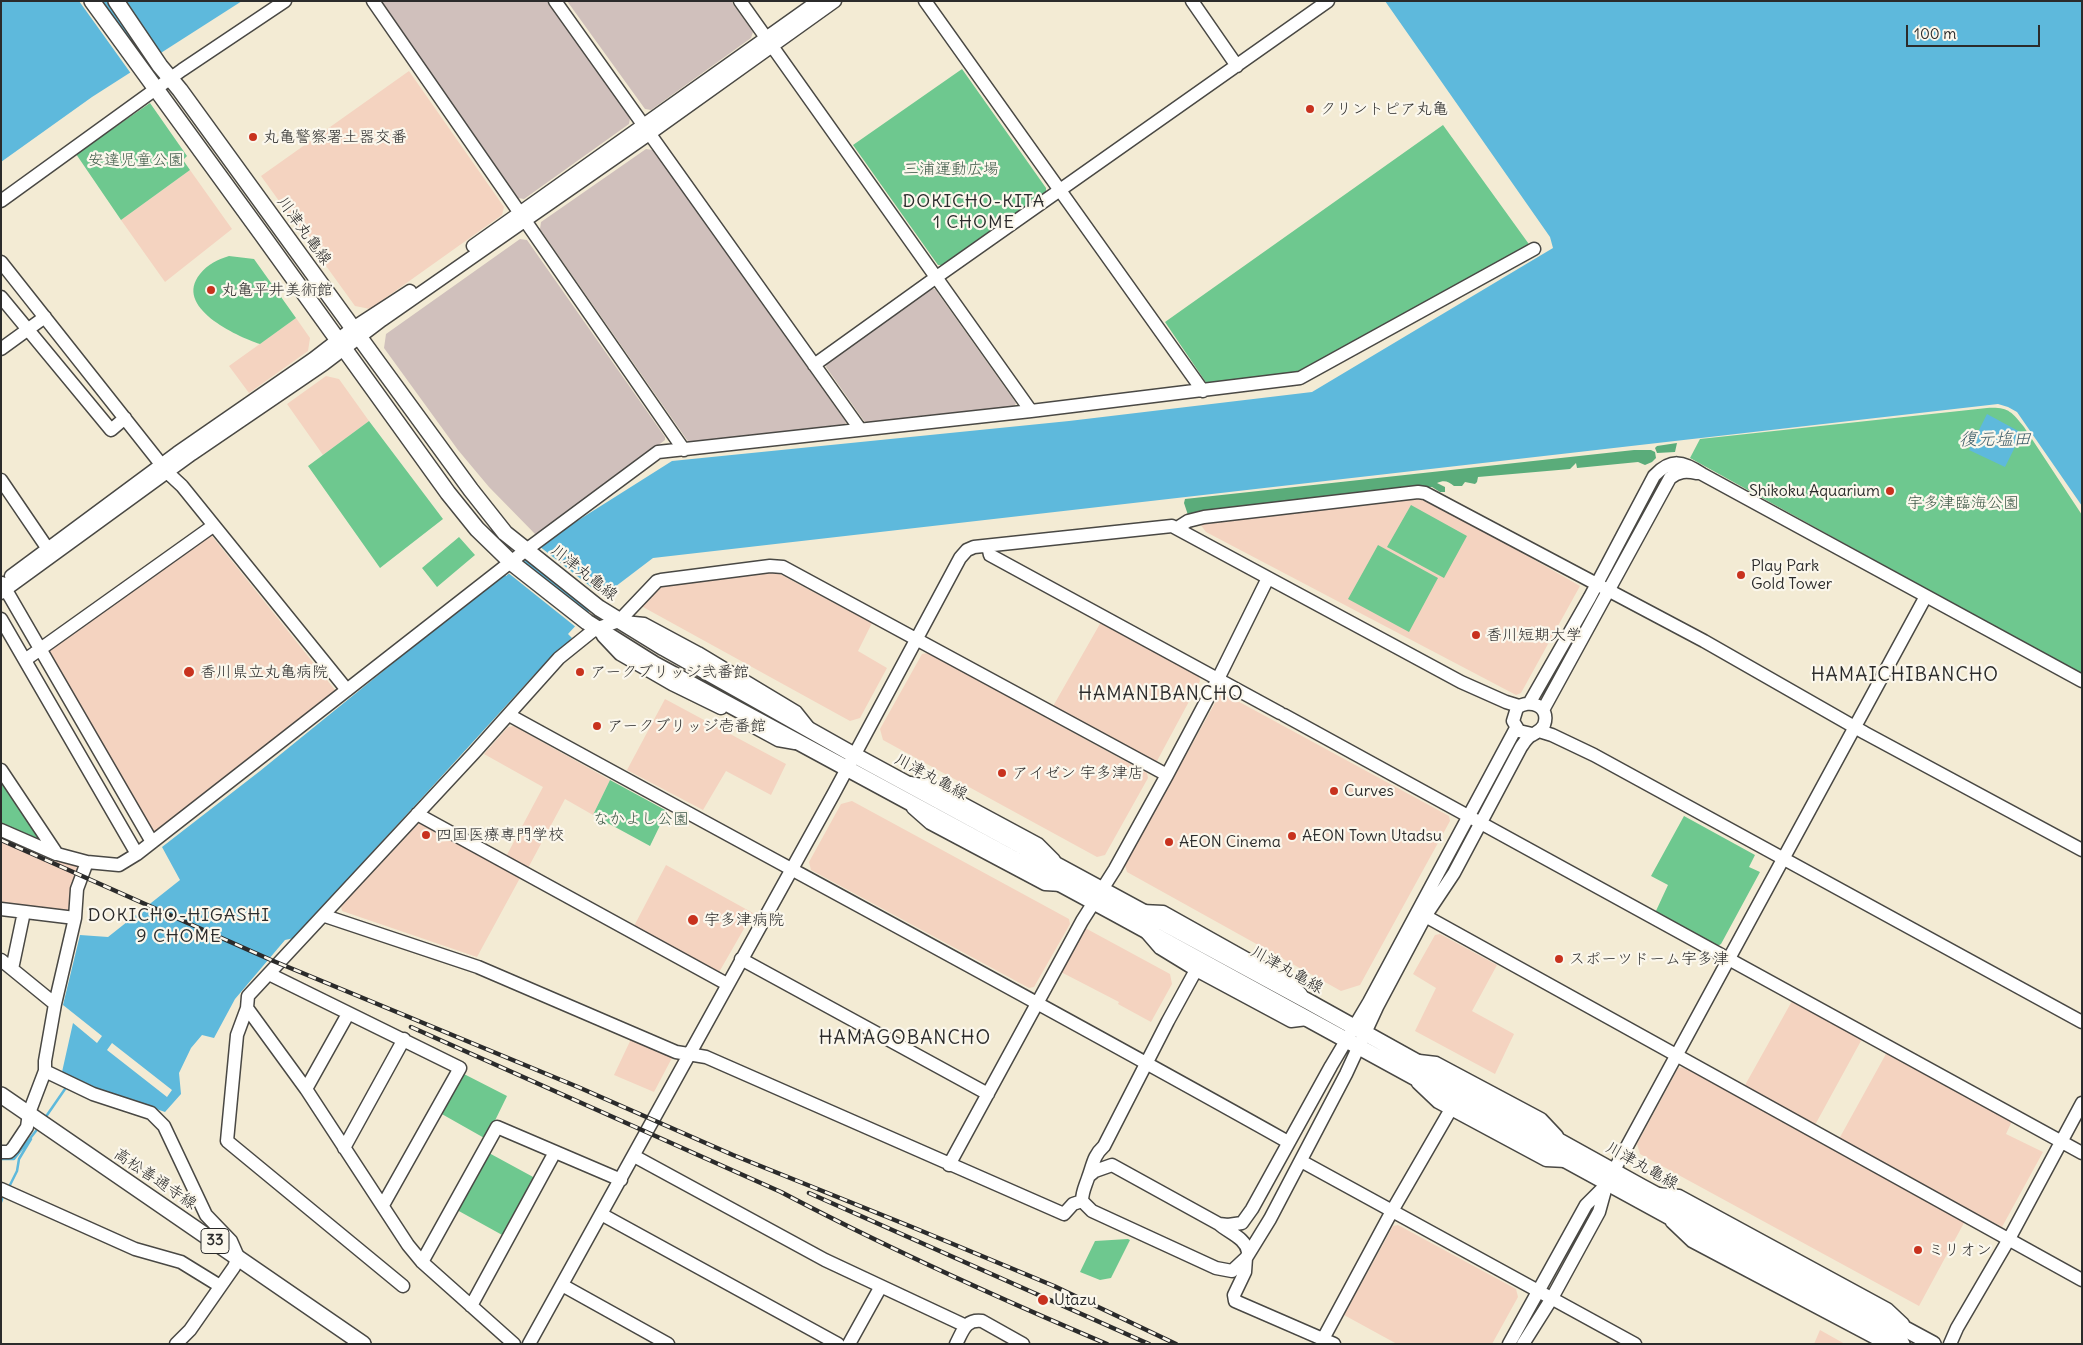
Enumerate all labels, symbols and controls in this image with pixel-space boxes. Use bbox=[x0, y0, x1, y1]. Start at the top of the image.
scale bar bbox=[1908, 15, 2042, 47]
text: 100 m bbox=[1914, 24, 1956, 43]
place label: クリントピア丸亀 bbox=[1320, 99, 1448, 119]
marker: クリントピア丸亀 bbox=[1304, 103, 1316, 115]
place label: 丸亀警察署土器交番 bbox=[263, 127, 407, 147]
marker: 丸亀警察署土器交番 bbox=[247, 131, 259, 143]
park label: 安達児童公園 bbox=[88, 150, 184, 170]
park label: 三浦運動広場 bbox=[903, 159, 999, 179]
district label: DOKICHO-KITA 1 CHOME bbox=[901, 191, 1047, 233]
street label: 川津丸亀線 bbox=[273, 193, 335, 269]
place label: 丸亀平井美術館 bbox=[221, 280, 333, 300]
marker: 丸亀平井美術館 bbox=[205, 284, 217, 296]
water label: 復元塩田 bbox=[1959, 429, 2031, 451]
place label: Shikoku Aquarium bbox=[1749, 481, 1880, 501]
marker: Shikoku Aquarium bbox=[1884, 485, 1896, 497]
park label: 宇多津臨海公園 bbox=[1907, 493, 2019, 513]
street label: 川津丸亀線 bbox=[547, 541, 621, 605]
place label: Play Park Gold Tower bbox=[1751, 556, 1832, 594]
marker: Play Park Gold Tower bbox=[1735, 569, 1747, 581]
place label: 香川短期大学 bbox=[1486, 625, 1582, 645]
marker: 香川短期大学 bbox=[1470, 629, 1482, 641]
place label: 香川県立丸亀病院 bbox=[200, 662, 328, 682]
place label: アークブリッジ弐番館 bbox=[590, 662, 749, 682]
marker: 香川県立丸亀病院 bbox=[182, 665, 196, 679]
district label: HAMAICHIBANCHO bbox=[1809, 665, 2001, 687]
marker: アークブリッジ弐番館 bbox=[574, 666, 586, 678]
district label: HAMANIBANCHO bbox=[1077, 684, 1245, 706]
place label: アークブリッジ壱番館 bbox=[607, 716, 766, 736]
marker: アークブリッジ壱番館 bbox=[591, 720, 603, 732]
street label: 川津丸亀線 bbox=[891, 750, 971, 804]
place label: アイゼン 宇多津店 bbox=[1012, 763, 1144, 783]
marker: アイゼン 宇多津店 bbox=[996, 767, 1008, 779]
place label: Curves bbox=[1344, 781, 1394, 801]
marker: Curves bbox=[1328, 785, 1340, 797]
park label: なかよし公園 bbox=[593, 809, 689, 829]
place label: 四国医療専門学校 bbox=[436, 825, 564, 845]
place label: AEON Town Utadsu bbox=[1302, 826, 1442, 846]
marker: 四国医療専門学校 bbox=[420, 829, 432, 841]
marker: AEON Town Utadsu bbox=[1286, 830, 1298, 842]
place label: AEON Cinema bbox=[1179, 832, 1281, 852]
marker: AEON Cinema bbox=[1163, 836, 1175, 848]
district label: DOKICHO-HIGASHI 9 CHOME bbox=[86, 905, 272, 948]
place label: 宇多津病院 bbox=[704, 910, 784, 930]
marker: 宇多津病院 bbox=[686, 913, 700, 927]
street label: 川津丸亀線 bbox=[1247, 942, 1327, 998]
place label: スポーツドーム宇多津 bbox=[1569, 949, 1729, 969]
marker: スポーツドーム宇多津 bbox=[1553, 953, 1565, 965]
district label: HAMAGOBANCHO bbox=[817, 1028, 993, 1050]
street label: 川津丸亀線 bbox=[1602, 1138, 1682, 1194]
street label: 高松善通寺線 bbox=[110, 1144, 200, 1214]
road number: 33 bbox=[201, 1228, 229, 1254]
place label: ミリオン bbox=[1928, 1240, 1992, 1260]
marker: ミリオン bbox=[1912, 1244, 1924, 1256]
place label: Utazu bbox=[1054, 1290, 1096, 1310]
marker: Utazu bbox=[1036, 1293, 1050, 1307]

